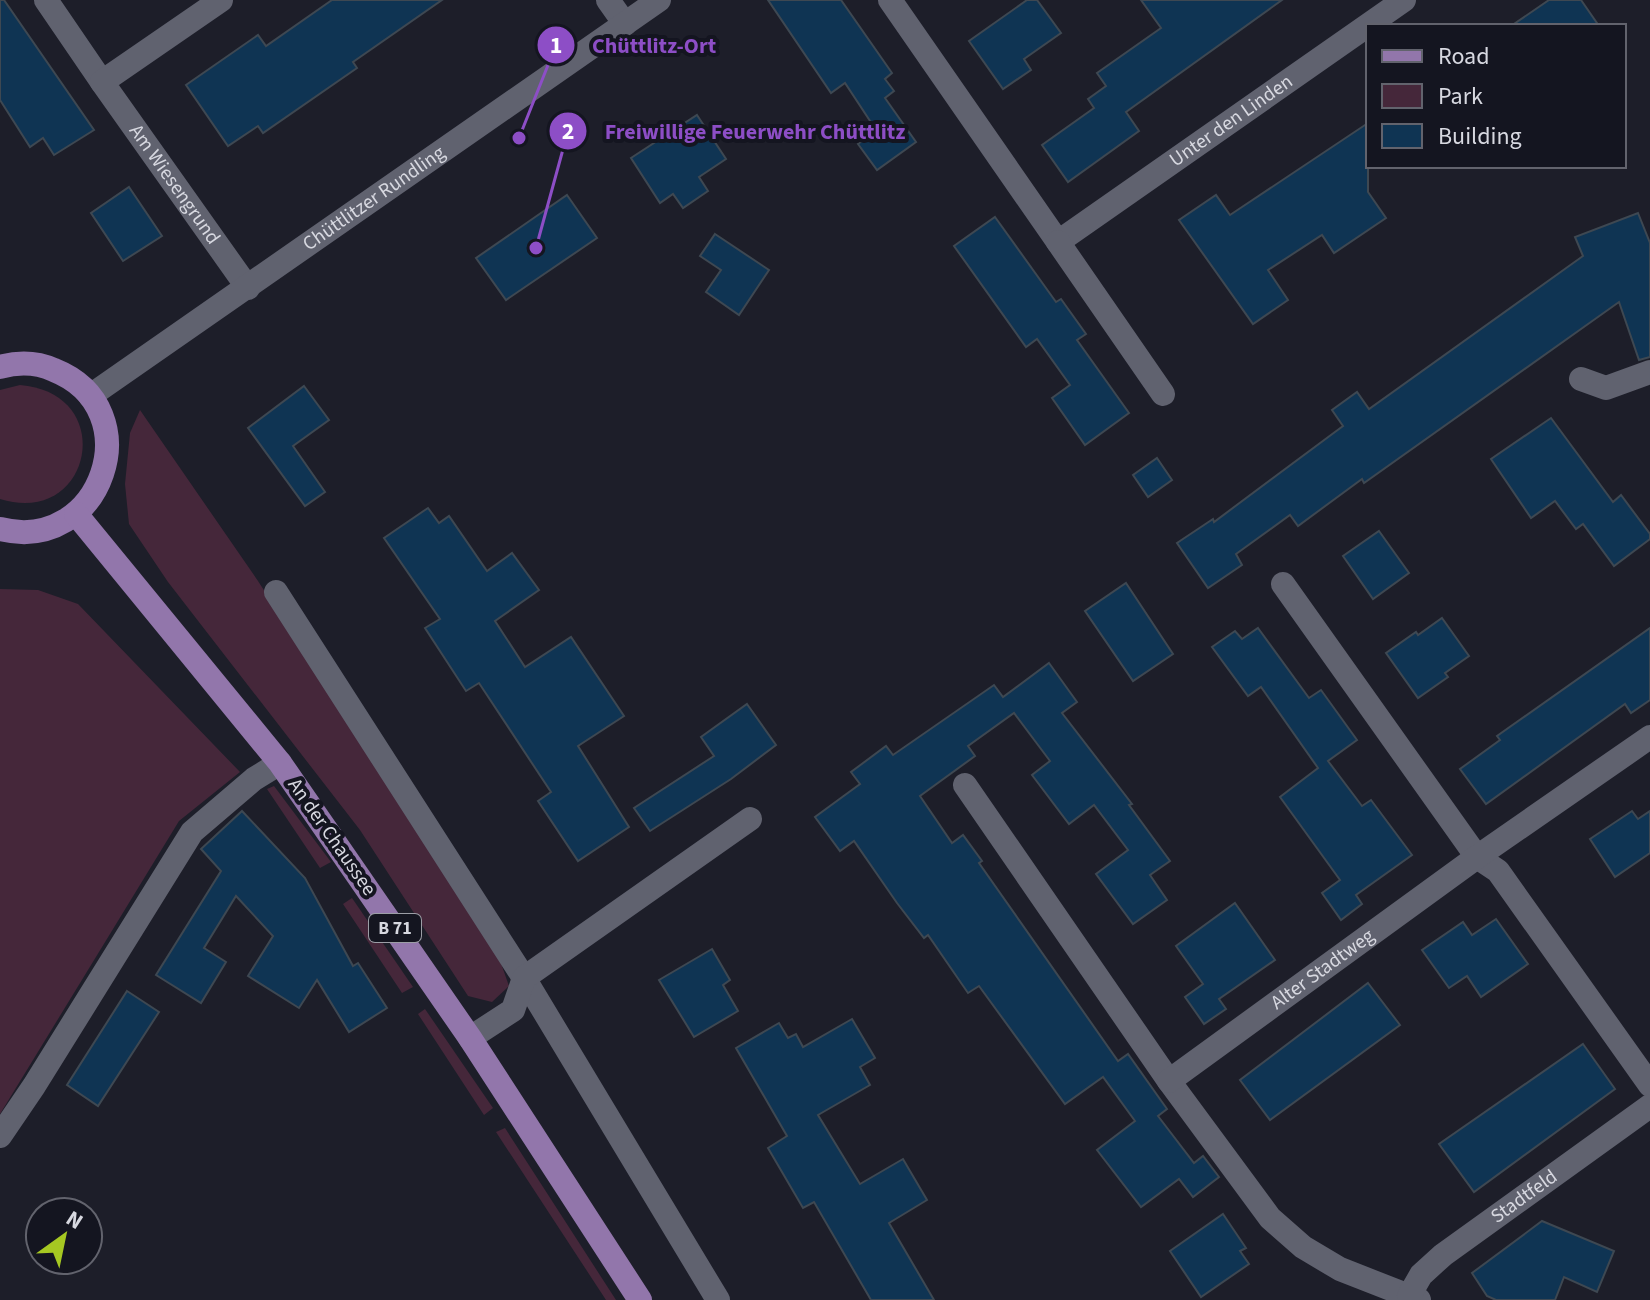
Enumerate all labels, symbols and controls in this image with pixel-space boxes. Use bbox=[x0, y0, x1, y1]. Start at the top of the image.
callout: Chüttlitz-Ort bbox=[536, 22, 732, 68]
legend bbox=[1366, 24, 1626, 168]
text: 1 bbox=[550, 28, 562, 63]
text: Chüttlitz-Ort bbox=[592, 30, 717, 62]
text: Road bbox=[1438, 39, 1490, 74]
street label: Unter den Linden bbox=[1164, 68, 1299, 174]
text: Park bbox=[1438, 79, 1483, 114]
callout: Freiwillige Feuerwehr Chüttlitz bbox=[548, 108, 921, 154]
text: 2 bbox=[562, 114, 574, 149]
text: Freiwillige Feuerwehr Chüttlitz bbox=[605, 116, 905, 148]
street label: Am Wiesengrund bbox=[122, 119, 227, 250]
text: Building bbox=[1438, 119, 1522, 154]
street label: Chüttlitzer Rundling bbox=[297, 139, 451, 258]
street label: An der Chaussee bbox=[281, 773, 383, 901]
road number: B 71 bbox=[369, 914, 421, 942]
street label: Alter Stadtweg bbox=[1265, 922, 1380, 1016]
street label: Stadtfeld bbox=[1485, 1163, 1563, 1230]
north arrow bbox=[24, 1196, 104, 1276]
text: N bbox=[59, 1203, 89, 1237]

